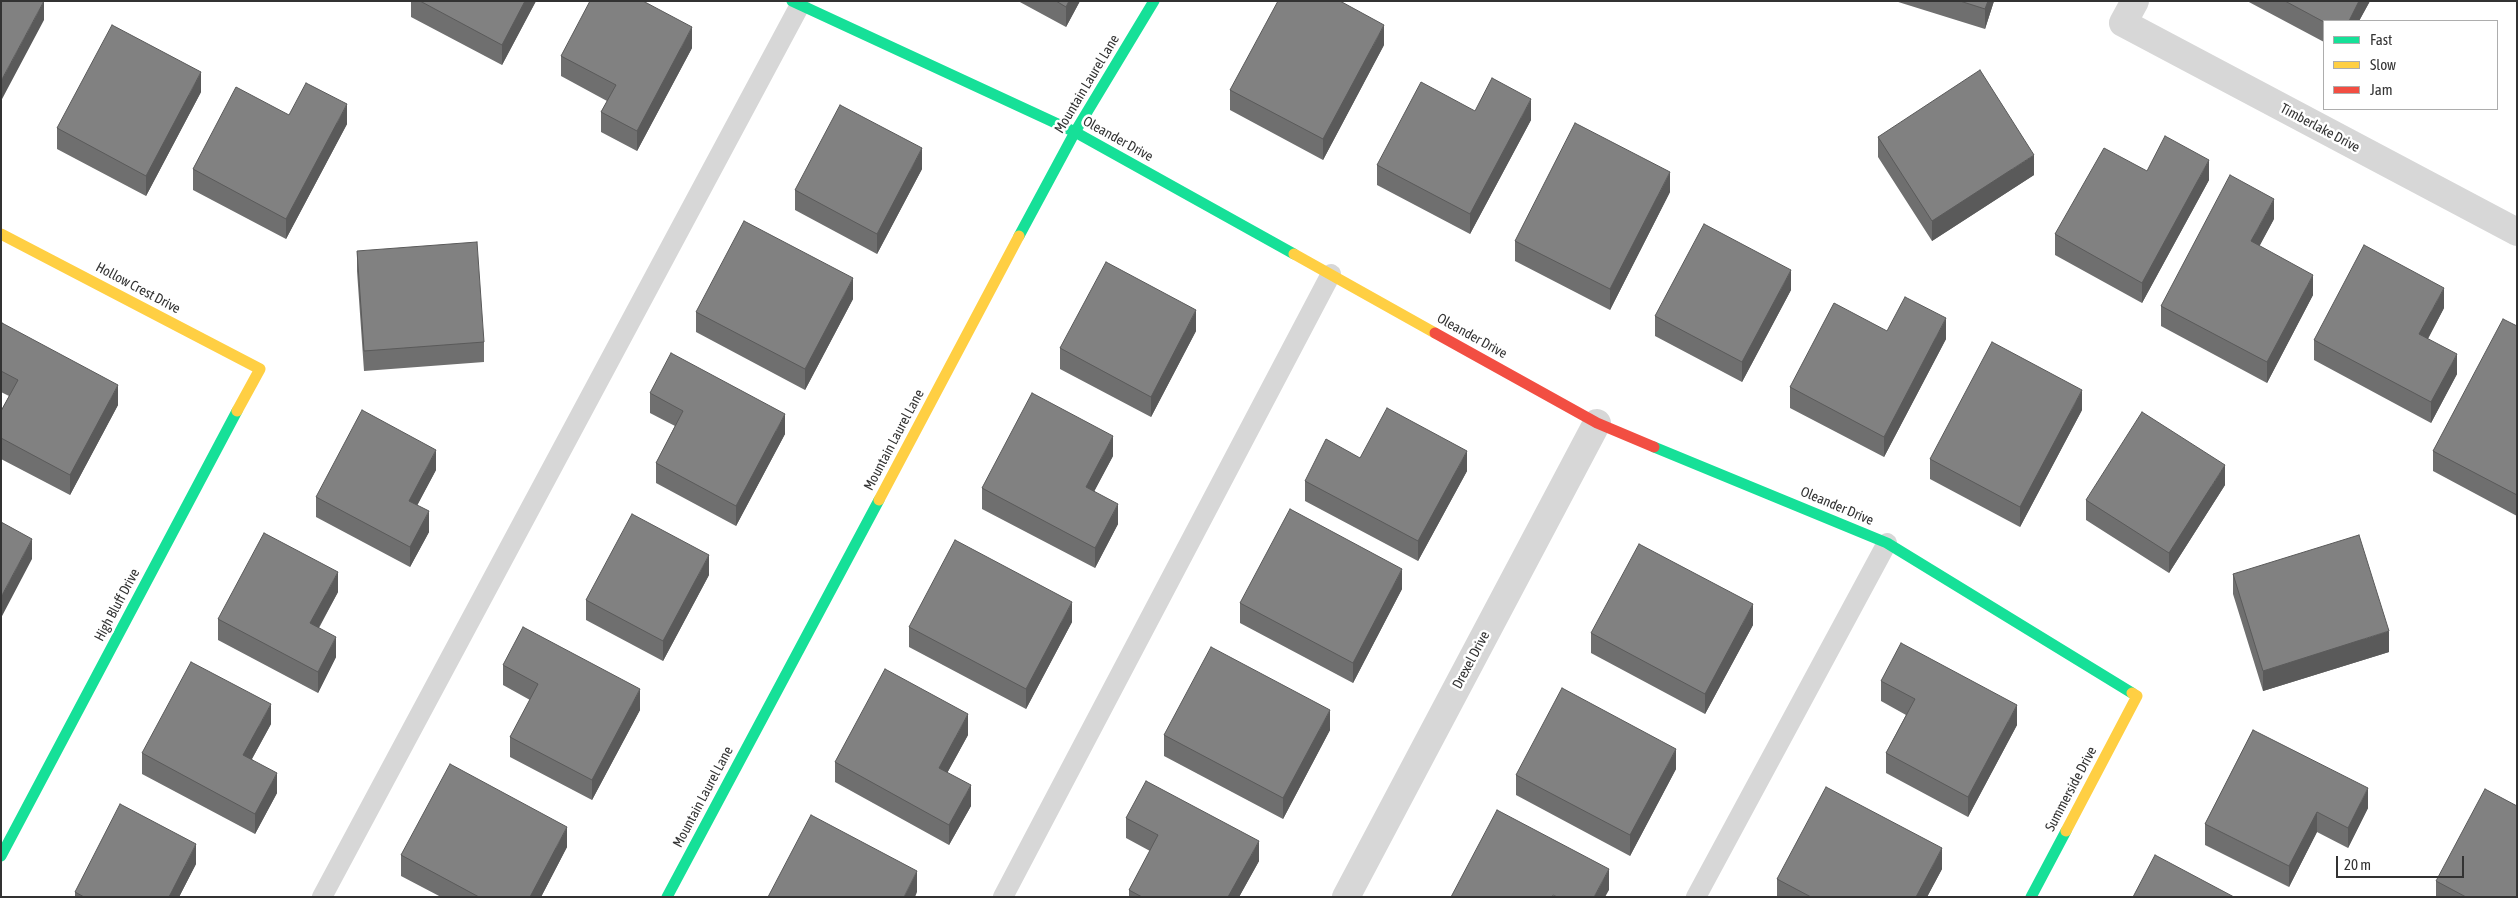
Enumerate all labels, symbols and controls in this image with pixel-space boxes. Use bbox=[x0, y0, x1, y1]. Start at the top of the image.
legend bbox=[2323, 20, 2498, 110]
text: Fast bbox=[2370, 31, 2392, 48]
street label: Mountain Laurel Lane bbox=[1051, 32, 1123, 136]
text: Slow bbox=[2370, 56, 2396, 73]
text: Jam bbox=[2370, 81, 2393, 98]
street label: Timberlake Drive bbox=[2277, 100, 2363, 156]
street label: Oleander Drive bbox=[1080, 113, 1156, 165]
street label: Hollow Crest Drive bbox=[93, 259, 183, 317]
street label: Oleander Drive bbox=[1434, 310, 1510, 362]
street label: Mountain Laurel Lane bbox=[860, 387, 928, 493]
street label: Oleander Drive bbox=[1798, 483, 1876, 529]
street label: High Bluff Drive bbox=[91, 566, 143, 644]
street label: Drexel Drive bbox=[1449, 628, 1493, 692]
street label: Mountain Laurel Lane bbox=[669, 744, 737, 850]
street label: Summerside Drive bbox=[2042, 744, 2100, 834]
scale bar bbox=[2338, 846, 2466, 878]
text: 20 m bbox=[2344, 856, 2371, 873]

